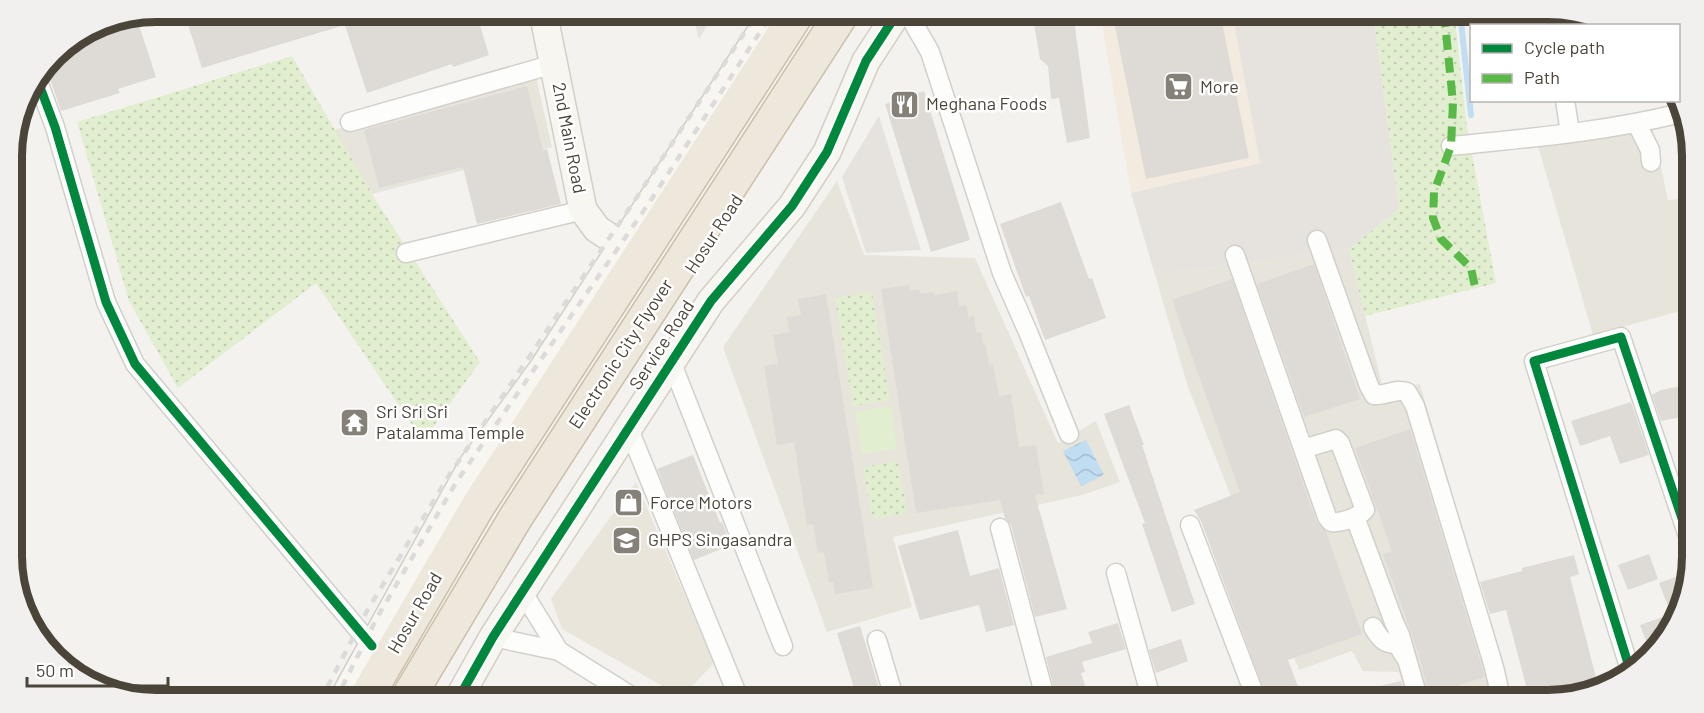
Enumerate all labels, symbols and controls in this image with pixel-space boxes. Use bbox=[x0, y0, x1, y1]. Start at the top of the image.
legend bbox=[1470, 24, 1680, 102]
text: Cycle path bbox=[1524, 36, 1605, 58]
text: Path bbox=[1524, 66, 1560, 88]
supermarket icon: More bbox=[1163, 71, 1195, 103]
place label: More bbox=[1200, 75, 1239, 97]
street label: 2nd Main Road bbox=[548, 81, 592, 195]
restaurant icon: Meghana Foods bbox=[889, 88, 921, 120]
place label: Meghana Foods bbox=[926, 92, 1047, 114]
street label: Hosur Road bbox=[679, 190, 747, 277]
street label: Electronic City Flyover bbox=[563, 274, 677, 433]
street label: Service Road bbox=[624, 295, 698, 393]
place label: Sri Sri Sri Patalamma Temple bbox=[376, 400, 525, 443]
temple icon: Sri Sri Sri Patalamma Temple bbox=[339, 406, 371, 438]
shop icon: Force Motors bbox=[613, 487, 645, 519]
place label: Force Motors bbox=[650, 491, 752, 513]
school or university icon: GHPS Singasandra bbox=[611, 524, 643, 556]
place label: GHPS Singasandra bbox=[648, 528, 792, 550]
street label: Hosur Road bbox=[382, 568, 446, 657]
scale bar bbox=[27, 650, 168, 688]
text: 50 m bbox=[36, 659, 74, 681]

